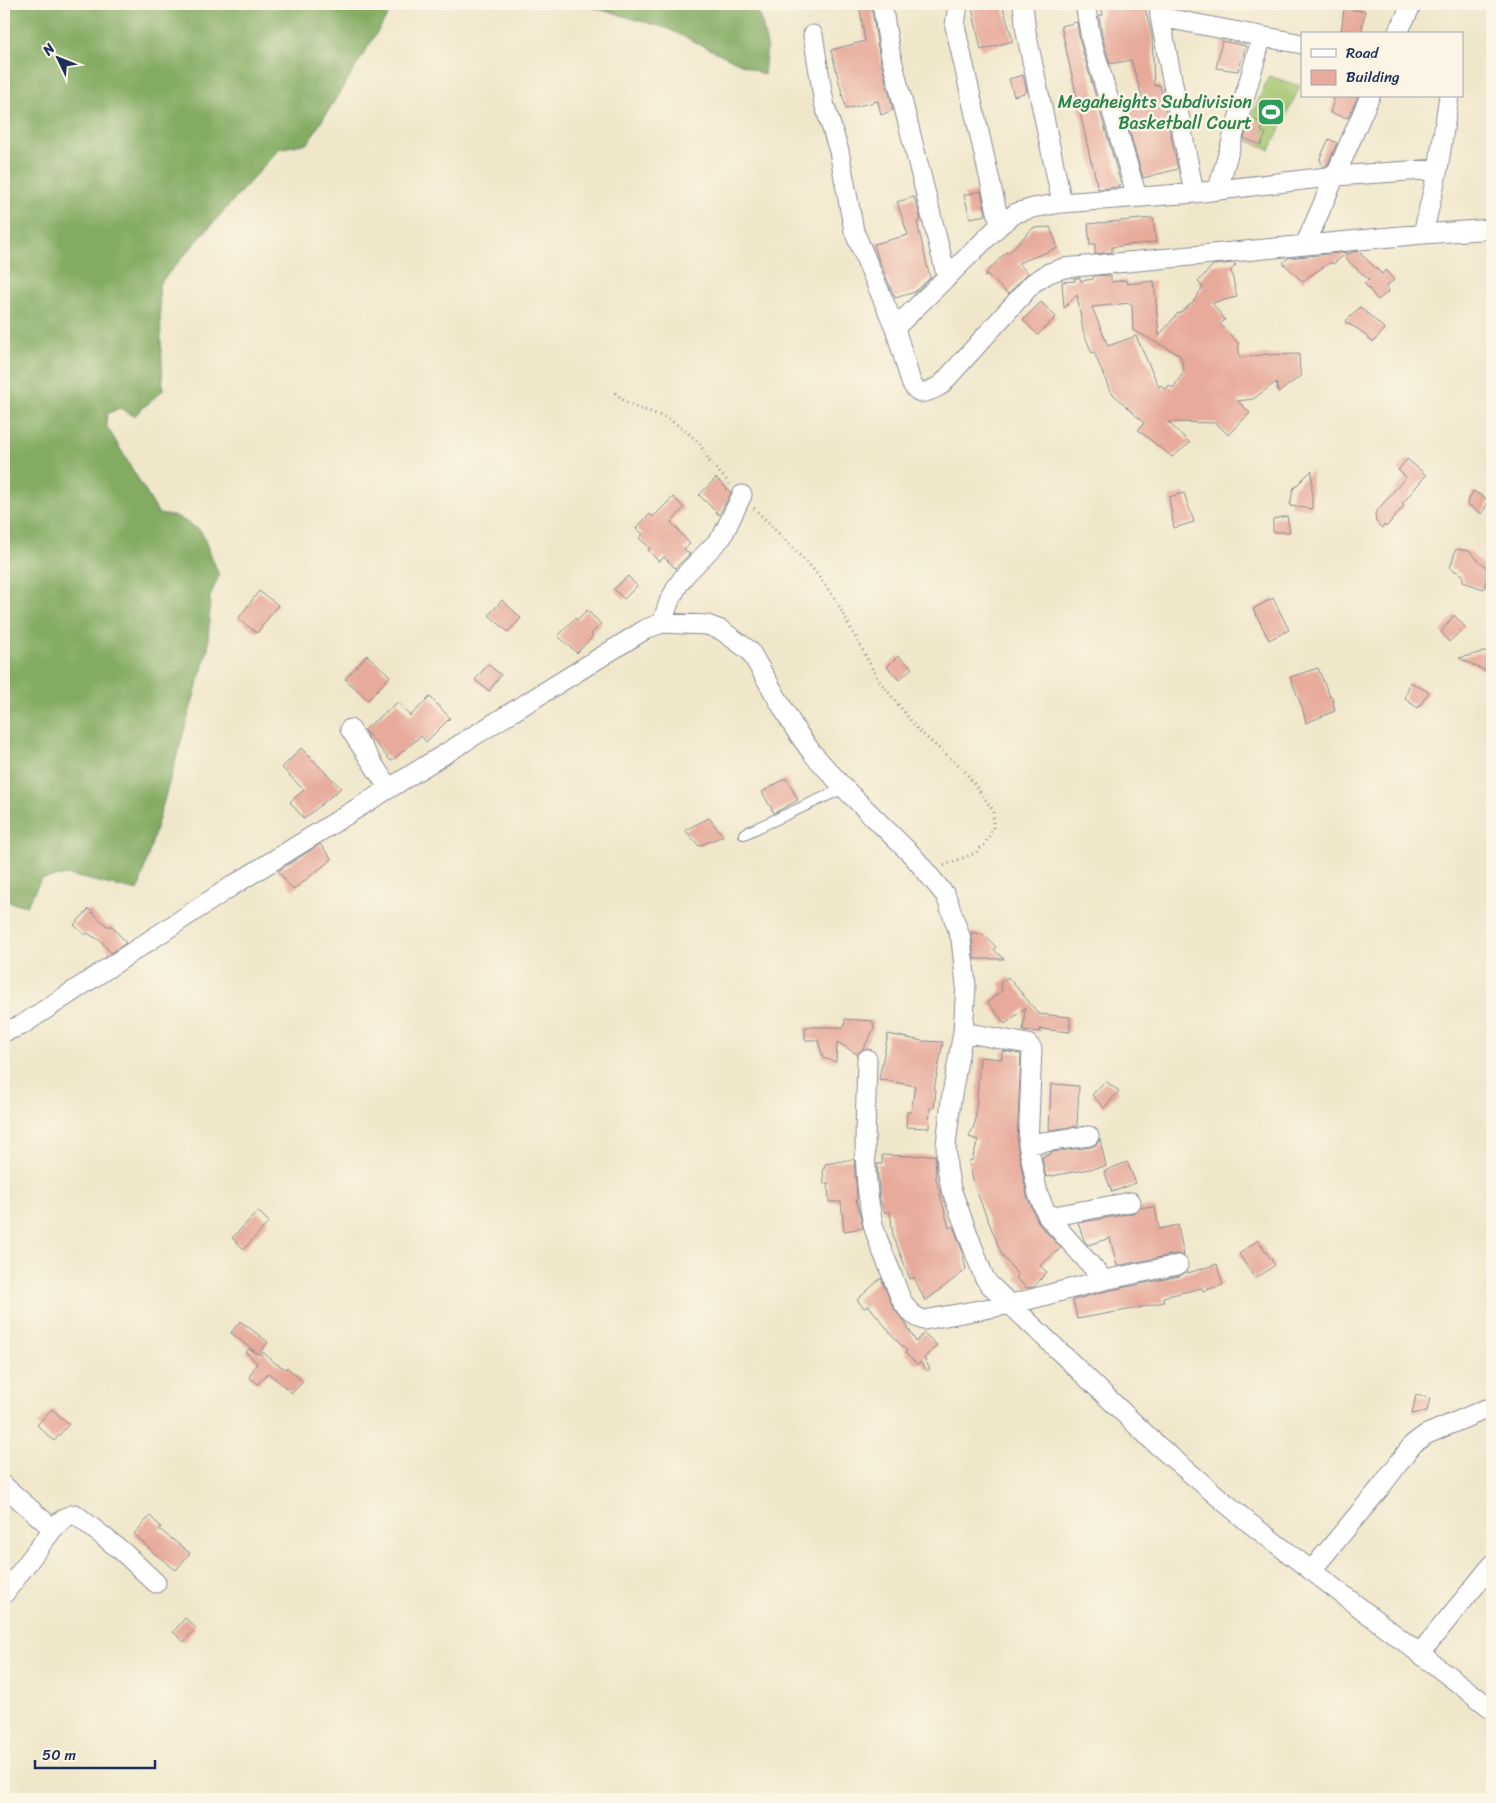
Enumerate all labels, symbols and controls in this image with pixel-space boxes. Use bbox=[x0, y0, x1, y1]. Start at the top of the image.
north arrow bbox=[32, 32, 82, 82]
legend bbox=[1301, 32, 1464, 98]
text: N bbox=[36, 37, 62, 62]
text: Road bbox=[1346, 40, 1379, 66]
text: Building bbox=[1346, 64, 1400, 90]
place label: Megaheights Subdivision Basketball Court bbox=[1058, 86, 1252, 139]
sports icon: Megaheights Subdivision Basketball Court bbox=[1256, 97, 1286, 127]
scale bar bbox=[35, 1738, 155, 1770]
text: 50 m bbox=[42, 1742, 77, 1768]

